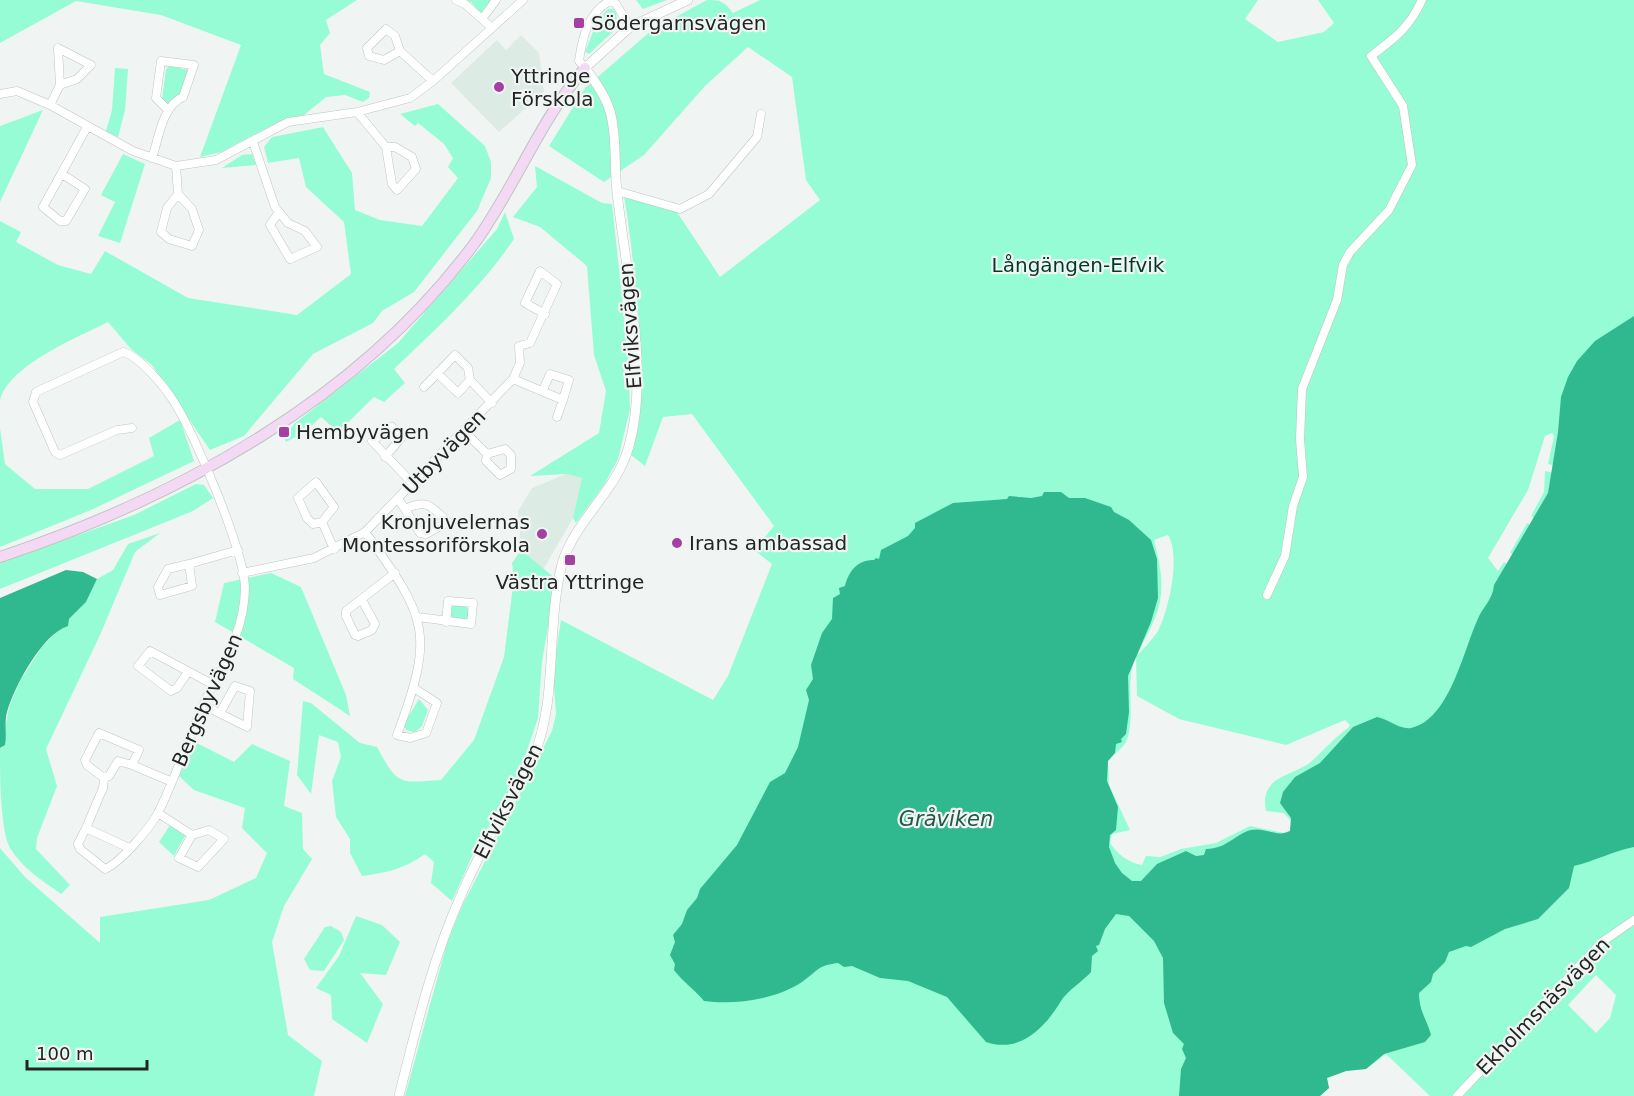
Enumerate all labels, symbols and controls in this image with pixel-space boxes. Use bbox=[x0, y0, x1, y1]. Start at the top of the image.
place label: Södergarnsvägen bbox=[591, 11, 767, 35]
marker: Södergarnsvägen bbox=[572, 16, 586, 30]
place label: Yttringe Förskola bbox=[510, 64, 594, 111]
marker: Yttringe Förskola bbox=[492, 80, 506, 94]
park label: Långängen-Elfvik bbox=[992, 253, 1165, 277]
street label: Elfviksvägen bbox=[614, 262, 646, 390]
street label: Utbyvägen bbox=[398, 405, 490, 499]
place label: Hembyvägen bbox=[296, 420, 429, 444]
marker: Hembyvägen bbox=[277, 425, 291, 439]
place label: Kronjuvelernas Montessoriförskola bbox=[342, 510, 530, 557]
marker: Kronjuvelernas Montessoriförskola bbox=[535, 527, 549, 541]
place label: Irans ambassad bbox=[689, 531, 847, 555]
marker: Irans ambassad bbox=[670, 536, 684, 550]
marker: Västra Yttringe bbox=[563, 553, 577, 567]
place label: Västra Yttringe bbox=[496, 570, 644, 594]
street label: Bergsbyvägen bbox=[167, 630, 247, 770]
street label: Elfviksvägen bbox=[469, 739, 547, 863]
water label: Gråviken bbox=[899, 806, 993, 831]
street label: Ekholmsnäsvägen bbox=[1471, 932, 1615, 1080]
scale bar bbox=[27, 1033, 147, 1071]
text: 100 m bbox=[36, 1043, 94, 1064]

